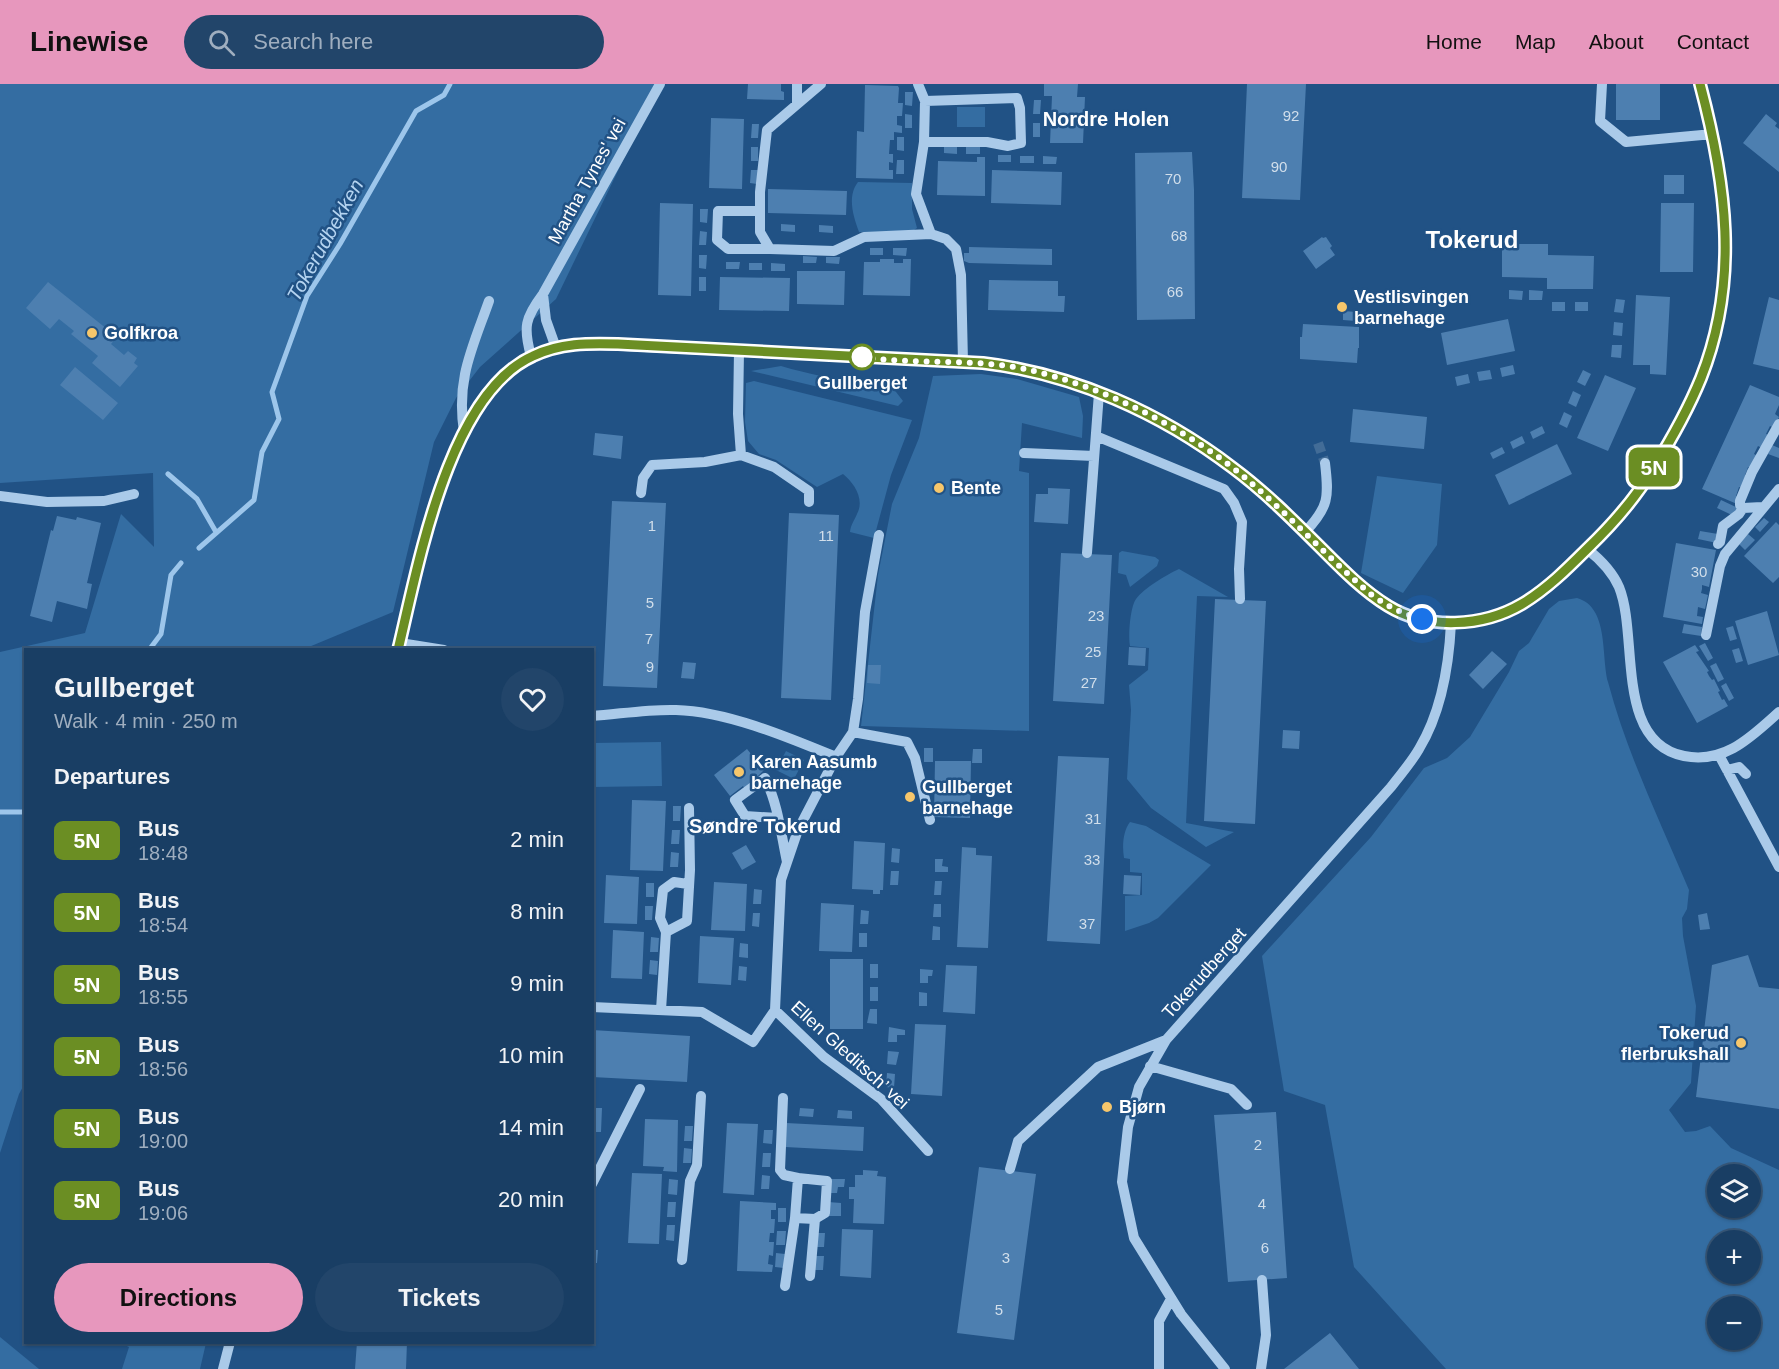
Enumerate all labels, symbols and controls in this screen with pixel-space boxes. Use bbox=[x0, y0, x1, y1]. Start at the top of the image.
search box bbox=[184, 15, 604, 69]
text: Linewise bbox=[30, 26, 148, 57]
icon: search bbox=[205, 26, 238, 59]
text: Search here bbox=[253, 29, 373, 54]
text: Home bbox=[1426, 30, 1482, 53]
text: Map bbox=[1515, 30, 1556, 53]
text: About bbox=[1589, 30, 1644, 53]
text: Contact bbox=[1677, 30, 1749, 53]
house number: 92 bbox=[1283, 107, 1299, 124]
district label: Nordre Holen bbox=[1043, 108, 1169, 130]
street label: Martha Tynes' vei bbox=[544, 115, 630, 247]
house number: 90 bbox=[1271, 158, 1287, 175]
house number: 70 bbox=[1165, 170, 1181, 187]
water label: Tokerudbekken bbox=[282, 175, 368, 305]
district label: Tokerud bbox=[1426, 226, 1518, 253]
house number: 68 bbox=[1171, 227, 1187, 244]
house number: 66 bbox=[1167, 283, 1183, 300]
place label: Vestlisvingen barnehage bbox=[1354, 287, 1469, 328]
marker: Vestlisvingen barnehage bbox=[1335, 300, 1349, 314]
place label: Golfkroa bbox=[104, 323, 179, 343]
marker: Golfkroa bbox=[85, 326, 99, 340]
marker: Gullberget bbox=[849, 344, 875, 370]
place label: Gullberget bbox=[817, 373, 907, 393]
line badge: 5N bbox=[1627, 448, 1681, 487]
text: 5N bbox=[1641, 456, 1667, 479]
place label: Bente bbox=[951, 478, 1001, 498]
marker: Bente bbox=[932, 481, 946, 495]
house number: 1 bbox=[648, 517, 656, 534]
house number: 11 bbox=[818, 527, 834, 544]
house number: 30 bbox=[1691, 563, 1707, 580]
house number: 5 bbox=[646, 594, 654, 611]
your location bbox=[1407, 604, 1437, 634]
house number: 23 bbox=[1088, 607, 1104, 624]
house number: 7 bbox=[645, 630, 653, 647]
house number: 25 bbox=[1085, 643, 1101, 660]
house number: 9 bbox=[646, 658, 654, 675]
button: heart bbox=[501, 668, 564, 731]
text: Gullberget bbox=[54, 672, 194, 703]
house number: 27 bbox=[1081, 674, 1097, 691]
text: Walk · 4 min · 250 m bbox=[54, 710, 238, 732]
place label: Karen Aasumb barnehage bbox=[751, 752, 877, 793]
text: Departures bbox=[54, 764, 170, 789]
marker: Karen Aasumb barnehage bbox=[732, 765, 746, 779]
place label: Gullberget barnehage bbox=[922, 777, 1013, 818]
marker: Gullberget barnehage bbox=[903, 790, 917, 804]
house number: 31 bbox=[1085, 810, 1101, 827]
district label: Søndre Tokerud bbox=[689, 815, 841, 837]
text: Bus bbox=[138, 816, 180, 841]
text: 2 min bbox=[510, 827, 564, 852]
text: 5N bbox=[74, 829, 100, 852]
text: 18:48 bbox=[138, 842, 188, 864]
house number: 33 bbox=[1084, 851, 1100, 868]
text: Bus bbox=[138, 888, 180, 913]
text: 8 min bbox=[510, 899, 564, 924]
text: 5N bbox=[74, 901, 100, 924]
text: 18:54 bbox=[138, 914, 188, 936]
house number: 37 bbox=[1079, 915, 1095, 932]
street label: Tokerudberget bbox=[1158, 924, 1250, 1022]
text: Bus bbox=[138, 960, 180, 985]
text: 9 min bbox=[510, 971, 564, 996]
text: 5N bbox=[74, 973, 100, 996]
text: 18:55 bbox=[138, 986, 188, 1008]
street label: Ellen Gleditsch’ vei bbox=[787, 997, 913, 1113]
place label: Tokerud flerbrukshall bbox=[1621, 1023, 1729, 1064]
text: Bus bbox=[138, 1032, 180, 1057]
marker: Tokerud flerbrukshall bbox=[1734, 1036, 1748, 1050]
text: 10 min bbox=[498, 1043, 564, 1068]
text: 5N bbox=[74, 1045, 100, 1068]
text: 18:56 bbox=[138, 1058, 188, 1080]
place label: Bjørn bbox=[1119, 1097, 1166, 1117]
marker: Bjørn bbox=[1100, 1100, 1114, 1114]
text: Bus bbox=[138, 1104, 180, 1129]
text: 14 min bbox=[498, 1115, 564, 1140]
text: 5N bbox=[74, 1117, 100, 1140]
text: 19:00 bbox=[138, 1130, 188, 1152]
house number: 2 bbox=[1254, 1136, 1262, 1153]
map controls bbox=[1707, 1164, 1761, 1350]
button: layers bbox=[1707, 1164, 1761, 1218]
text: Bus bbox=[138, 1176, 180, 1201]
text: 20 min bbox=[498, 1187, 564, 1212]
text: 5N bbox=[74, 1189, 100, 1212]
house number: 4 bbox=[1258, 1195, 1266, 1212]
text: 19:06 bbox=[138, 1202, 188, 1224]
button: + bbox=[1707, 1230, 1761, 1284]
house number: 6 bbox=[1261, 1239, 1269, 1256]
house number: 3 bbox=[1002, 1249, 1010, 1266]
button: Directions bbox=[54, 1263, 303, 1332]
button: Tickets bbox=[315, 1263, 564, 1332]
button: − bbox=[1707, 1296, 1761, 1350]
house number: 5 bbox=[995, 1301, 1003, 1318]

